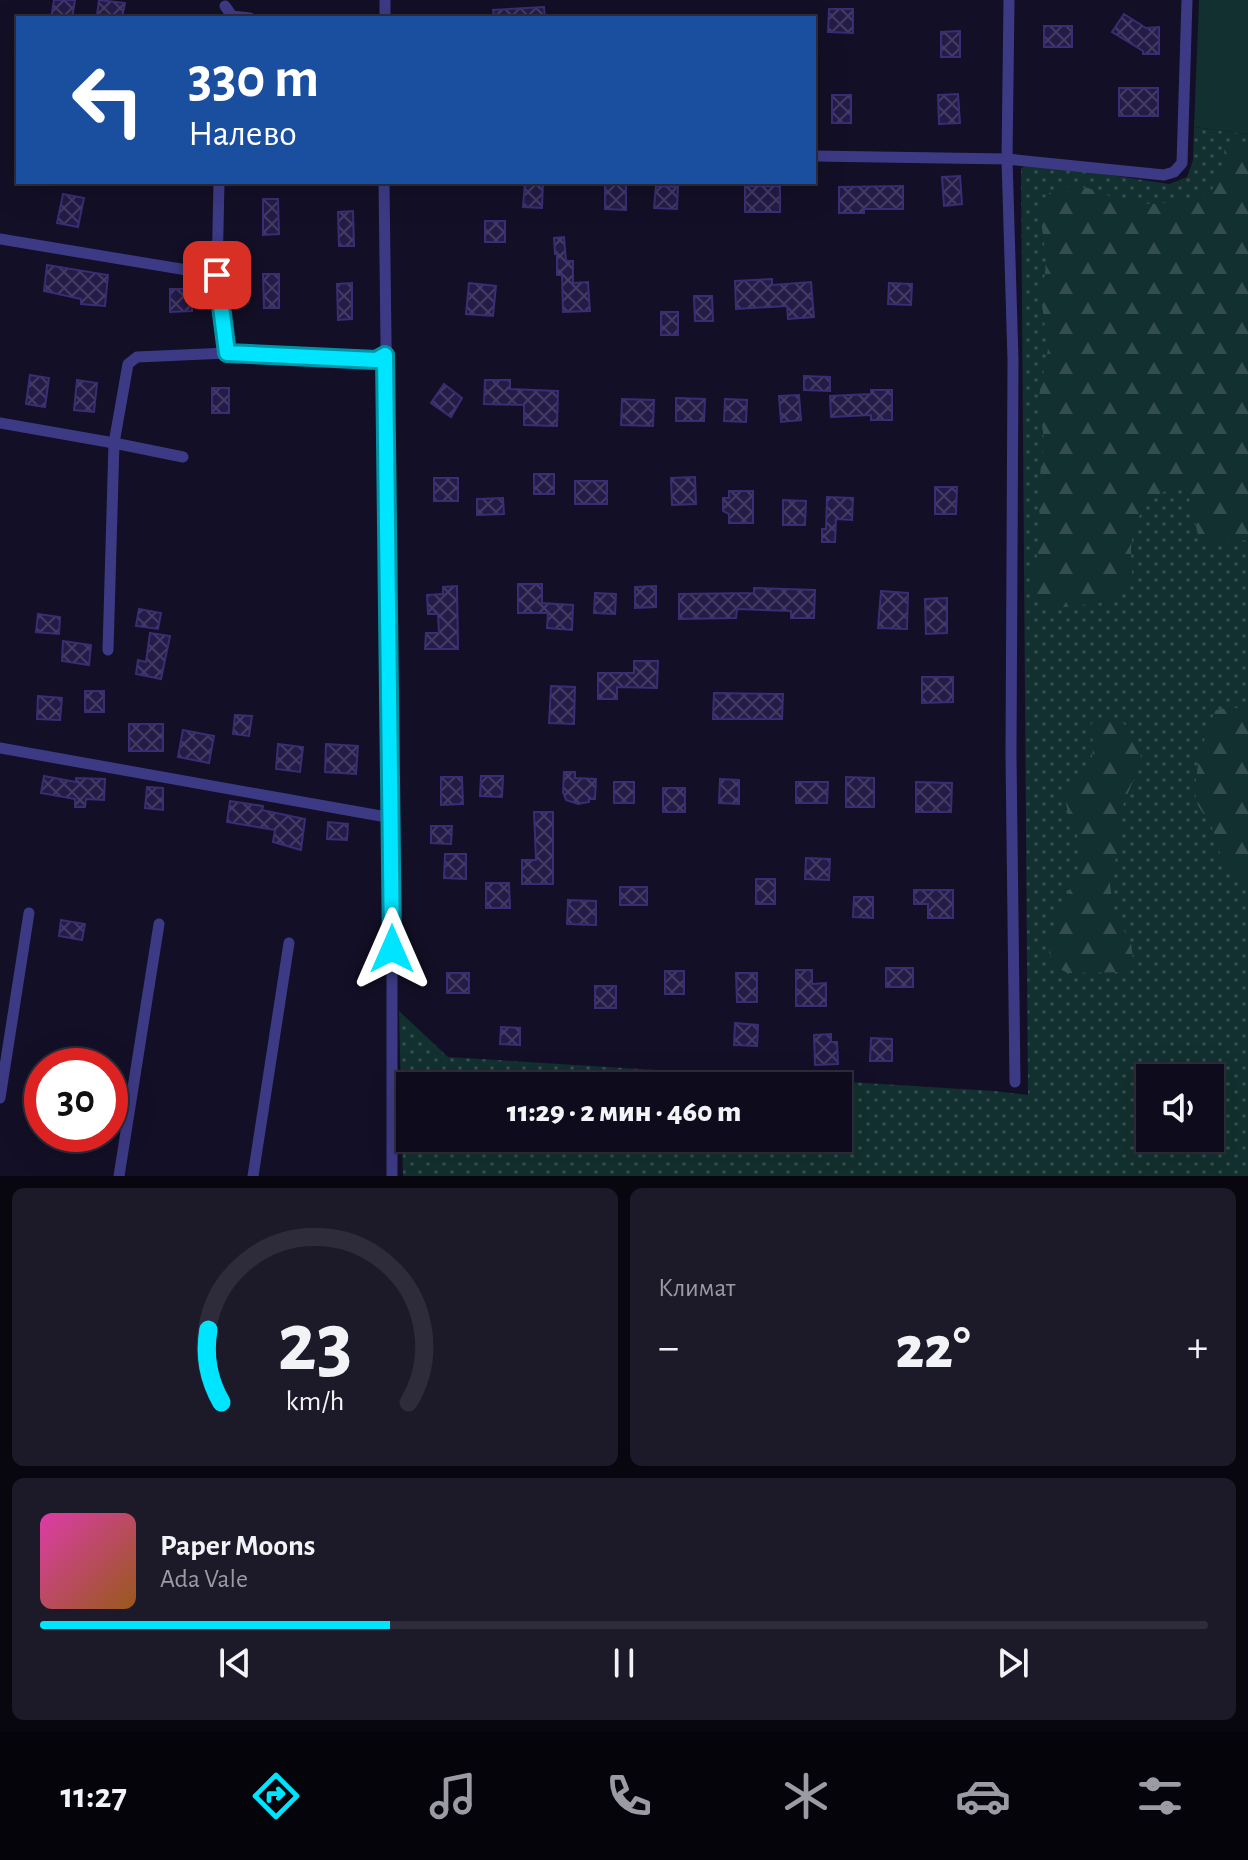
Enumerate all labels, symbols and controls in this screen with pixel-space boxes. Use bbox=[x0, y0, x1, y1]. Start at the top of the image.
icon: left bbox=[56, 48, 160, 152]
text: 330 m bbox=[188, 51, 319, 107]
text: Налево bbox=[188, 116, 297, 152]
pin bbox=[183, 241, 251, 309]
icon: arrive bbox=[195, 253, 239, 297]
position arrow bbox=[350, 907, 434, 991]
speed limit sign: 30 bbox=[24, 1048, 128, 1152]
map controls bbox=[1136, 1064, 1224, 1152]
button: sound bbox=[1136, 1064, 1224, 1152]
text: 11:29 · 2 мин · 460 m bbox=[507, 1097, 741, 1127]
text: Климат bbox=[658, 1275, 735, 1301]
text: 23 bbox=[277, 1302, 353, 1386]
text: 22° bbox=[896, 1319, 971, 1379]
text: − bbox=[658, 1326, 679, 1370]
text: + bbox=[1187, 1326, 1208, 1370]
text: km/h bbox=[286, 1387, 344, 1416]
text: Paper Moons bbox=[160, 1531, 315, 1561]
text: Ada Vale bbox=[160, 1566, 248, 1592]
icon: previous bbox=[213, 1641, 257, 1685]
icon: pause bbox=[602, 1641, 646, 1685]
icon: next bbox=[991, 1641, 1035, 1685]
icon: directions bbox=[248, 1768, 304, 1824]
icon: music bbox=[425, 1768, 481, 1824]
icon: phone bbox=[601, 1768, 657, 1824]
icon: climate bbox=[778, 1768, 834, 1824]
icon: car bbox=[955, 1768, 1011, 1824]
icon: filters bbox=[1132, 1768, 1188, 1824]
text: 11:27 bbox=[60, 1778, 127, 1814]

